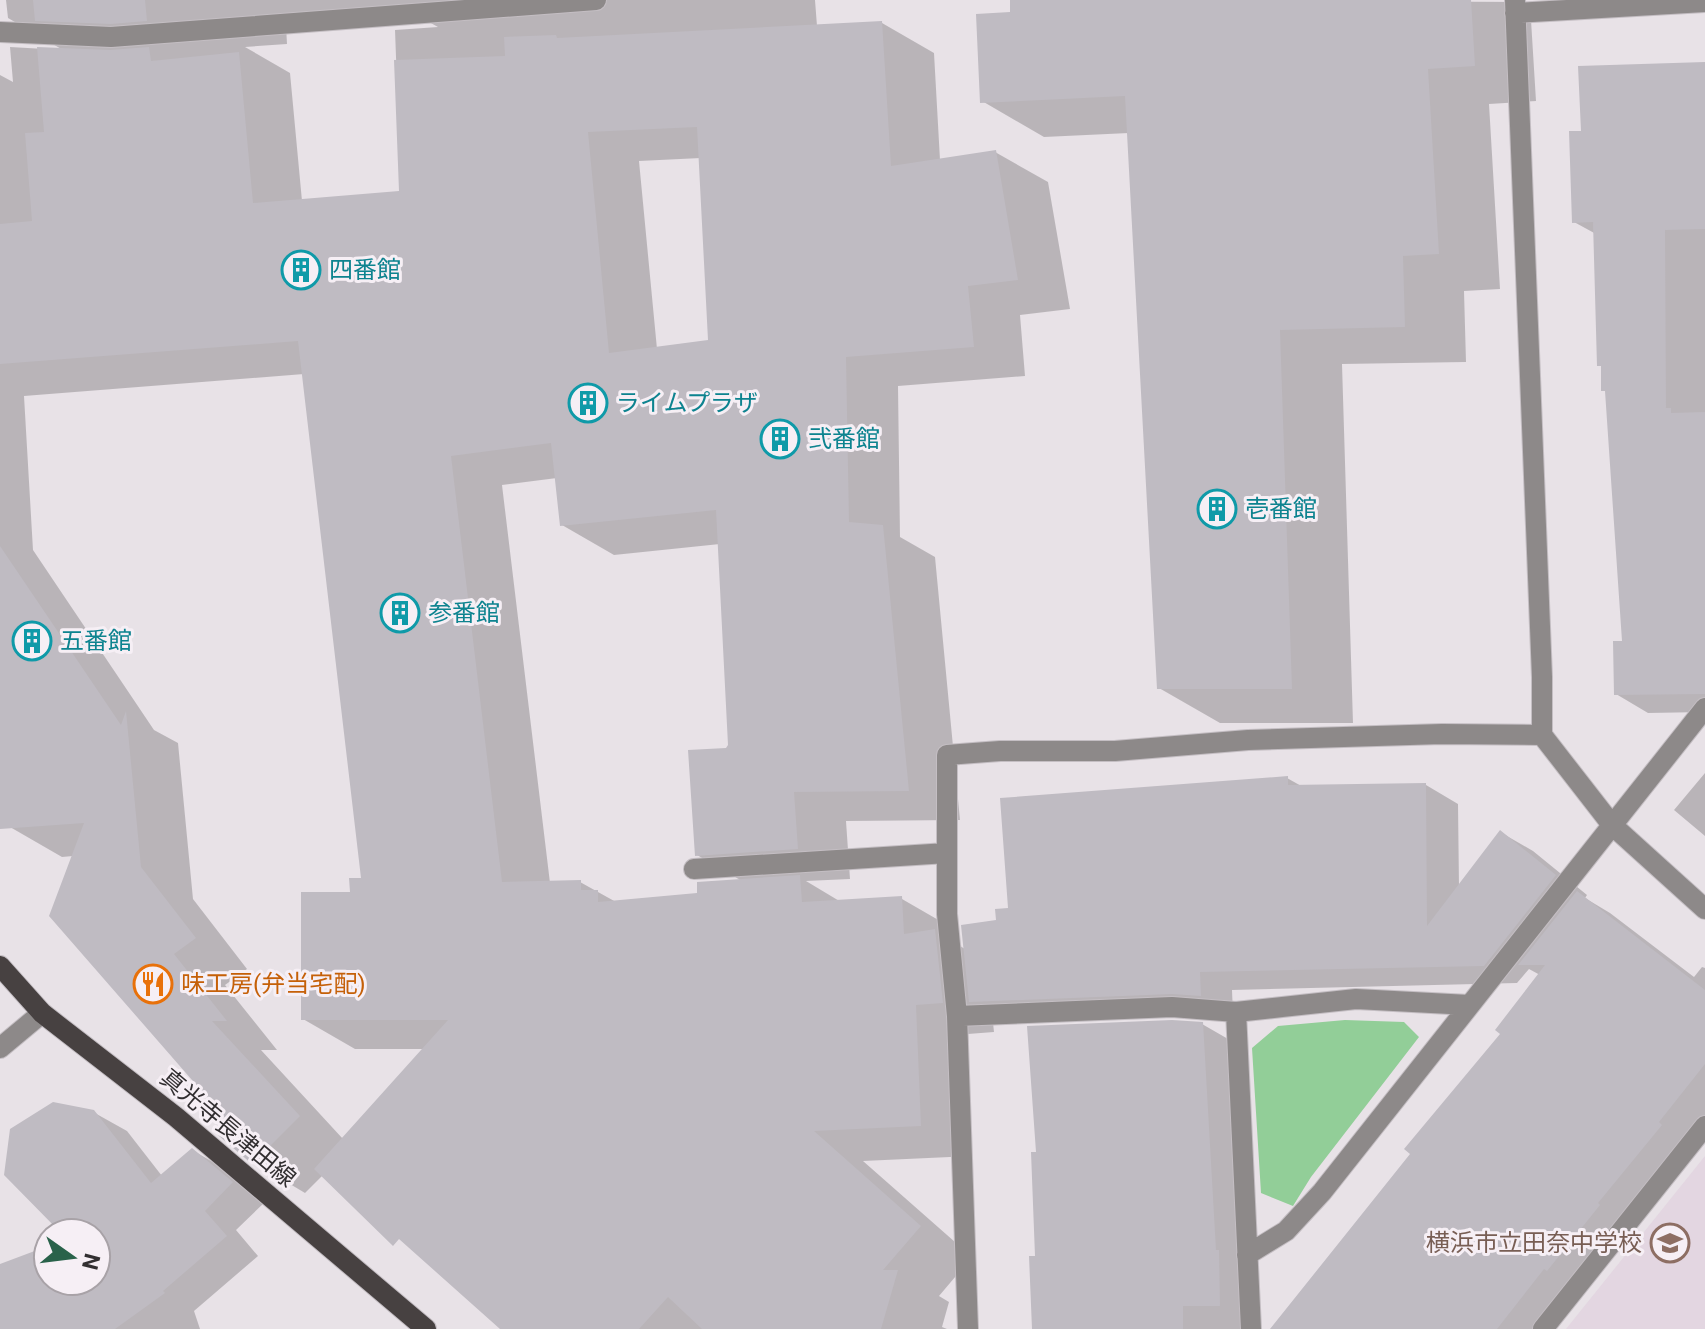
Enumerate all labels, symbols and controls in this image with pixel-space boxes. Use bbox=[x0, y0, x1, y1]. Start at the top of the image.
building icon: 四番館 bbox=[280, 249, 322, 291]
place label: 四番館 bbox=[329, 256, 401, 284]
building icon: ライムプラザ bbox=[567, 382, 609, 424]
place label: ライムプラザ bbox=[616, 389, 758, 417]
building icon: 弐番館 bbox=[759, 418, 801, 460]
place label: 弐番館 bbox=[808, 425, 880, 453]
building icon: 壱番館 bbox=[1196, 488, 1238, 530]
place label: 壱番館 bbox=[1245, 495, 1317, 523]
building icon: 参番館 bbox=[379, 592, 421, 634]
place label: 参番館 bbox=[428, 599, 500, 627]
building icon: 五番館 bbox=[11, 620, 53, 662]
place label: 五番館 bbox=[60, 627, 132, 655]
restaurant icon: 味工房(弁当宅配) bbox=[132, 963, 174, 1005]
place label: 味工房(弁当宅配) bbox=[181, 970, 366, 998]
street label: 真光寺長津田線 bbox=[155, 1063, 301, 1193]
north arrow bbox=[32, 1217, 112, 1297]
school or university icon: 横浜市立田奈中学校 bbox=[1649, 1222, 1691, 1264]
place label: 横浜市立田奈中学校 bbox=[1426, 1229, 1642, 1257]
text: N bbox=[77, 1251, 105, 1272]

